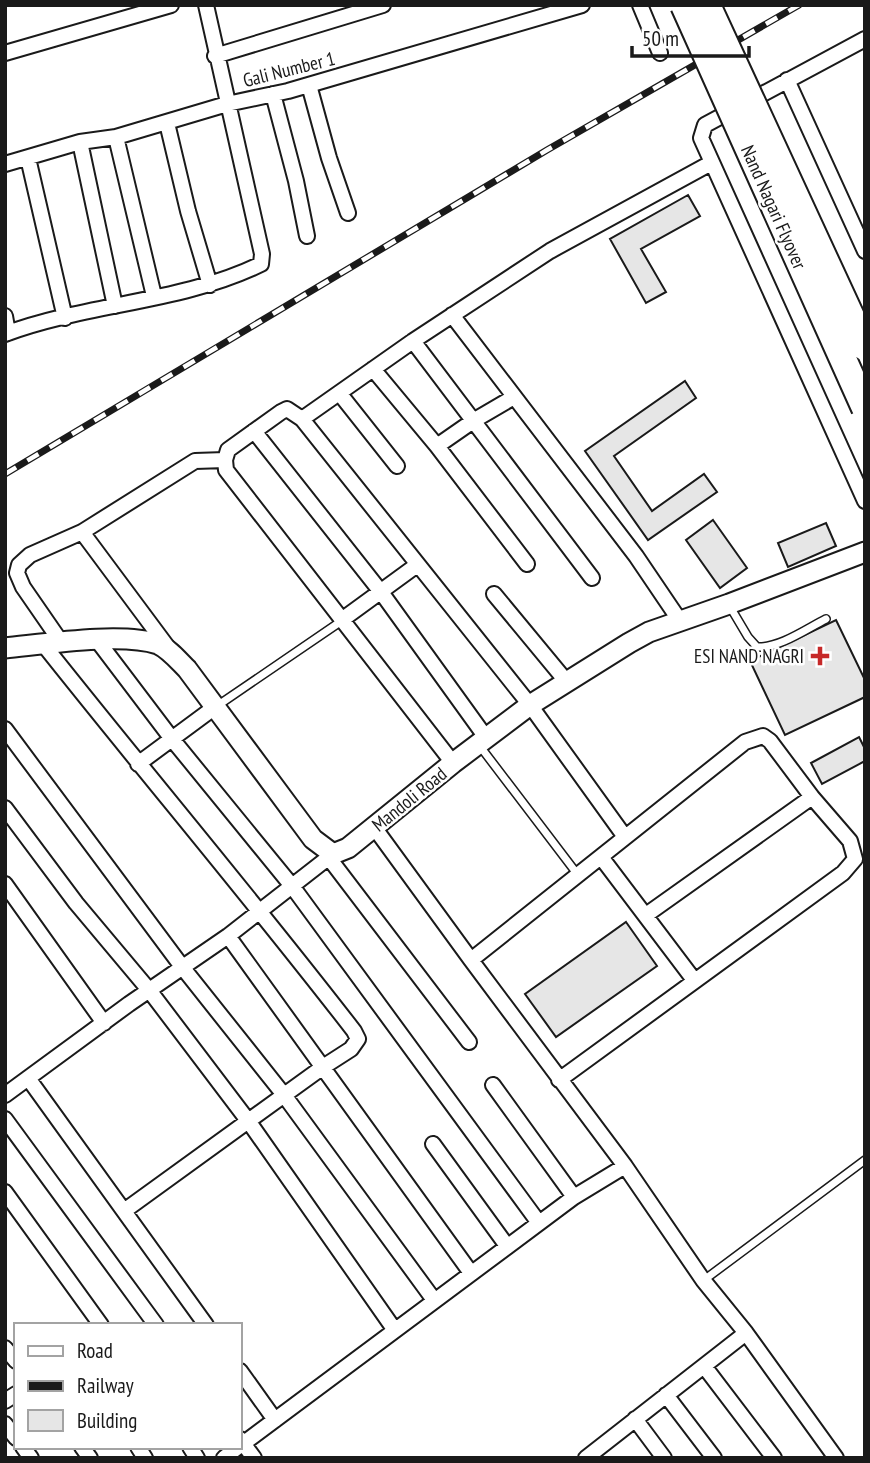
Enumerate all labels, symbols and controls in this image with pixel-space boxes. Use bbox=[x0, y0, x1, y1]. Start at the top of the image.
scale bar bbox=[632, 14, 749, 58]
text: 50 m bbox=[642, 25, 679, 52]
street label: Gali Number 1 bbox=[240, 46, 338, 92]
street label: Nand Nagari Flyover bbox=[736, 141, 812, 273]
place label: ESI NAND NAGRI bbox=[694, 644, 804, 668]
marker: ESI NAND NAGRI bbox=[810, 646, 830, 666]
street label: Mandoli Road bbox=[367, 762, 451, 836]
legend bbox=[14, 1323, 242, 1449]
text: Road bbox=[77, 1337, 113, 1364]
text: Railway bbox=[77, 1372, 134, 1399]
text: Building bbox=[77, 1407, 137, 1434]

